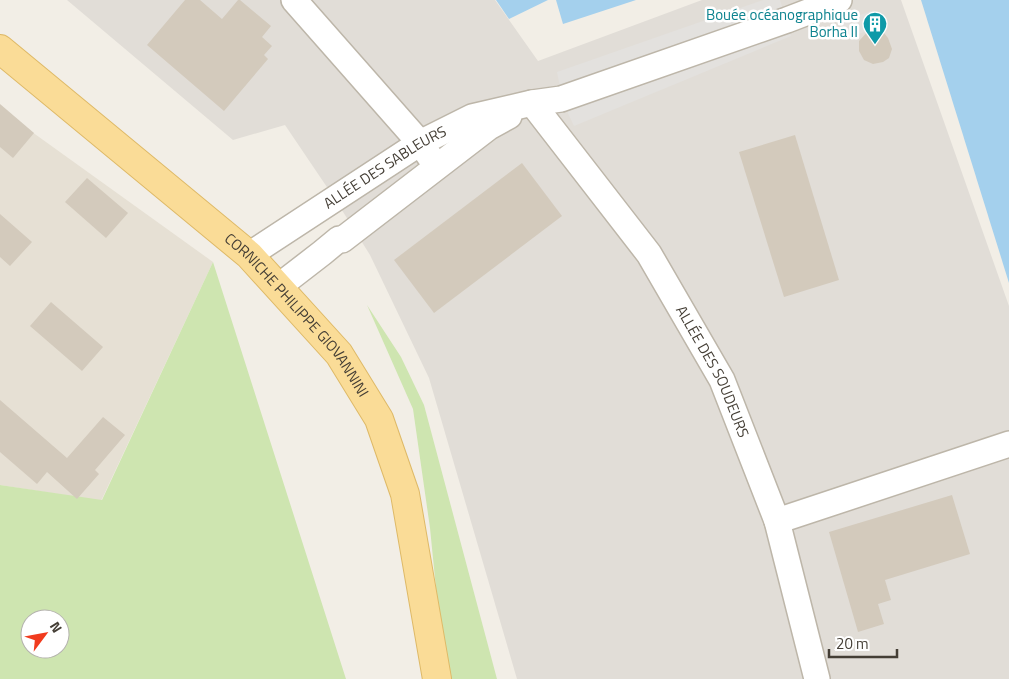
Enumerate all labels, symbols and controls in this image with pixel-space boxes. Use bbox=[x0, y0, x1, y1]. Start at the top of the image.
place label: Bouée océanographique Borha II bbox=[706, 3, 858, 43]
building icon: Bouée océanographique Borha II bbox=[862, 11, 888, 45]
street label: ALLÉE DES SABLEURS bbox=[319, 120, 450, 214]
street label: CORNICHE PHILIPPE GIOVANNINI bbox=[220, 227, 375, 401]
street label: ALLÉE DES SOUDEURS bbox=[670, 301, 755, 441]
north arrow bbox=[20, 609, 70, 659]
text: N bbox=[45, 617, 68, 637]
scale bar bbox=[829, 626, 896, 658]
text: 20 m bbox=[836, 632, 869, 655]

